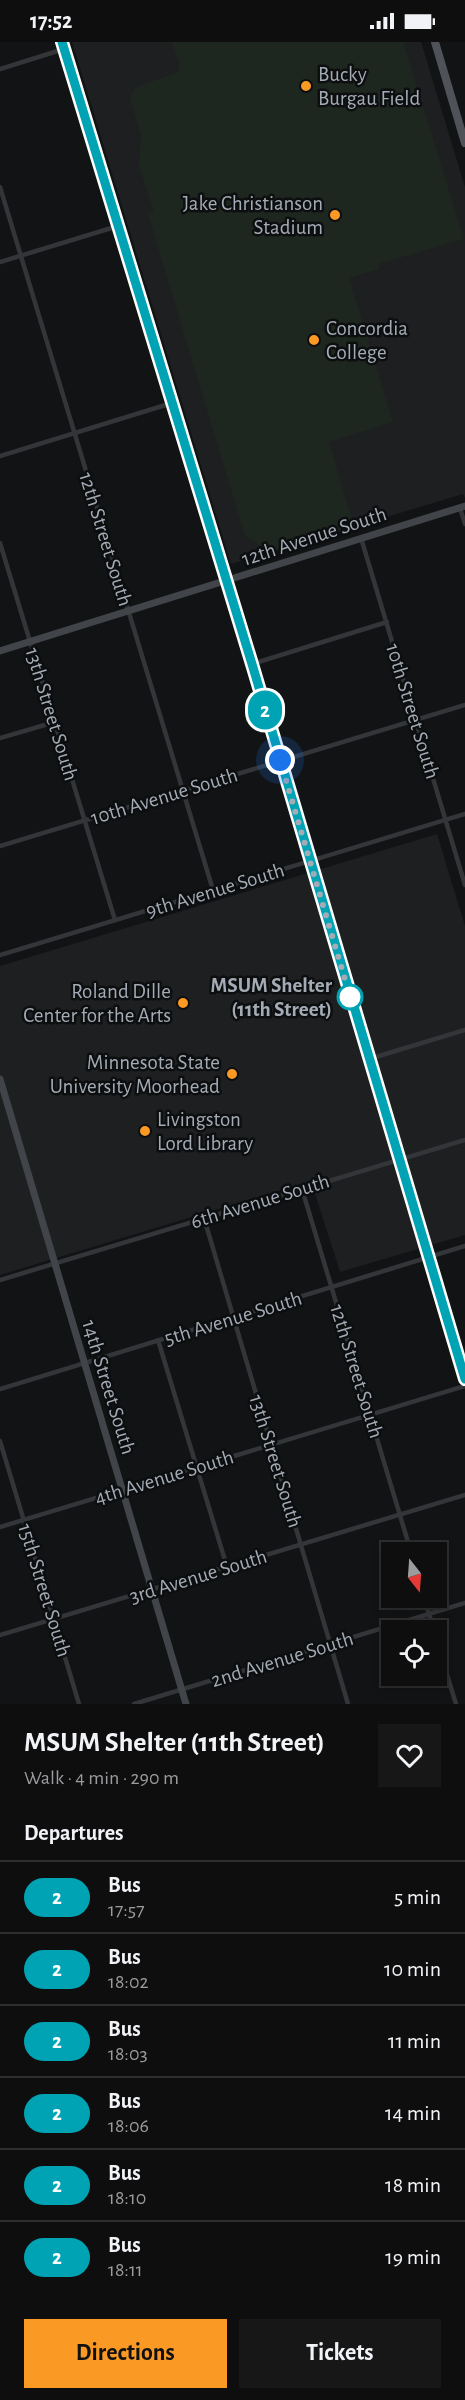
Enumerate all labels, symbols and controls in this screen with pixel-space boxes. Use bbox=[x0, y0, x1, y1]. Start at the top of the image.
text: 17:52 bbox=[30, 10, 72, 32]
place label: Bucky Burgau Field bbox=[318, 64, 420, 109]
marker: Bucky Burgau Field bbox=[299, 79, 313, 93]
place label: Jake Christianson Stadium bbox=[183, 193, 323, 238]
marker: Jake Christianson Stadium bbox=[328, 208, 342, 222]
place label: Concordia College bbox=[326, 318, 408, 363]
marker: Concordia College bbox=[307, 333, 321, 347]
street label: 12th Street South bbox=[75, 470, 136, 609]
street label: 12th Avenue South bbox=[239, 503, 389, 570]
street label: 10th Street South bbox=[382, 641, 443, 781]
street label: 13th Street South bbox=[21, 645, 82, 783]
line badge: 2 bbox=[246, 690, 284, 730]
text: 2 bbox=[260, 700, 270, 721]
your location bbox=[265, 745, 295, 775]
street label: 10th Avenue South bbox=[88, 764, 240, 829]
street label: 9th Avenue South bbox=[143, 859, 287, 922]
place label: MSUM Shelter (11th Street) bbox=[210, 975, 333, 1020]
place label: Roland Dille Center for the Arts bbox=[23, 981, 171, 1026]
marker: MSUM Shelter (11th Street) bbox=[337, 984, 363, 1010]
marker: Roland Dille Center for the Arts bbox=[176, 996, 190, 1010]
place label: Minnesota State University Moorhead bbox=[50, 1052, 220, 1097]
marker: Minnesota State University Moorhead bbox=[225, 1067, 239, 1081]
place label: Livingston Lord Library bbox=[157, 1109, 253, 1154]
marker: Livingston Lord Library bbox=[138, 1124, 152, 1138]
street label: 6th Avenue South bbox=[188, 1170, 332, 1233]
street label: 5th Avenue South bbox=[162, 1288, 304, 1349]
street label: 12th Street South bbox=[326, 1302, 387, 1441]
street label: 14th Street South bbox=[78, 1317, 139, 1457]
street label: 13th Street South bbox=[245, 1392, 306, 1530]
street label: 4th Avenue South bbox=[92, 1446, 236, 1509]
street label: 15th Street South bbox=[14, 1521, 75, 1659]
north arrow bbox=[381, 1542, 447, 1608]
map controls bbox=[381, 1542, 447, 1686]
street label: 3rd Avenue South bbox=[127, 1546, 269, 1607]
button: locate bbox=[381, 1620, 447, 1686]
street label: 2nd Avenue South bbox=[209, 1628, 356, 1691]
button: heart bbox=[378, 1724, 441, 1787]
text: MSUM Shelter (11th Street) bbox=[24, 1729, 325, 1757]
text: Walk · 4 min · 290 m bbox=[24, 1768, 179, 1788]
text: Departures bbox=[24, 1822, 124, 1844]
text: Bus bbox=[108, 1874, 141, 1896]
text: 5 min bbox=[394, 1886, 441, 1908]
text: 2 bbox=[52, 1887, 62, 1908]
text: 17:57 bbox=[108, 1900, 145, 1920]
text: Bus bbox=[108, 1946, 141, 1968]
text: 10 min bbox=[384, 1958, 441, 1980]
text: 2 bbox=[52, 1959, 62, 1980]
text: 18:02 bbox=[108, 1972, 149, 1992]
text: Bus bbox=[108, 2018, 141, 2040]
text: 11 min bbox=[388, 2030, 441, 2052]
text: 2 bbox=[52, 2031, 62, 2052]
text: 18:03 bbox=[108, 2044, 148, 2064]
text: Bus bbox=[108, 2090, 141, 2112]
text: 14 min bbox=[385, 2102, 441, 2124]
text: 2 bbox=[52, 2103, 62, 2124]
text: 18:06 bbox=[108, 2116, 149, 2136]
text: Bus bbox=[108, 2162, 141, 2184]
text: 18 min bbox=[385, 2174, 441, 2196]
text: 2 bbox=[52, 2175, 62, 2196]
text: 18:10 bbox=[108, 2188, 146, 2208]
text: Bus bbox=[108, 2234, 141, 2256]
text: 19 min bbox=[385, 2246, 441, 2268]
text: 2 bbox=[52, 2247, 62, 2268]
text: 18:11 bbox=[108, 2260, 143, 2280]
button: Directions bbox=[24, 2319, 227, 2388]
button: Tickets bbox=[239, 2319, 441, 2388]

